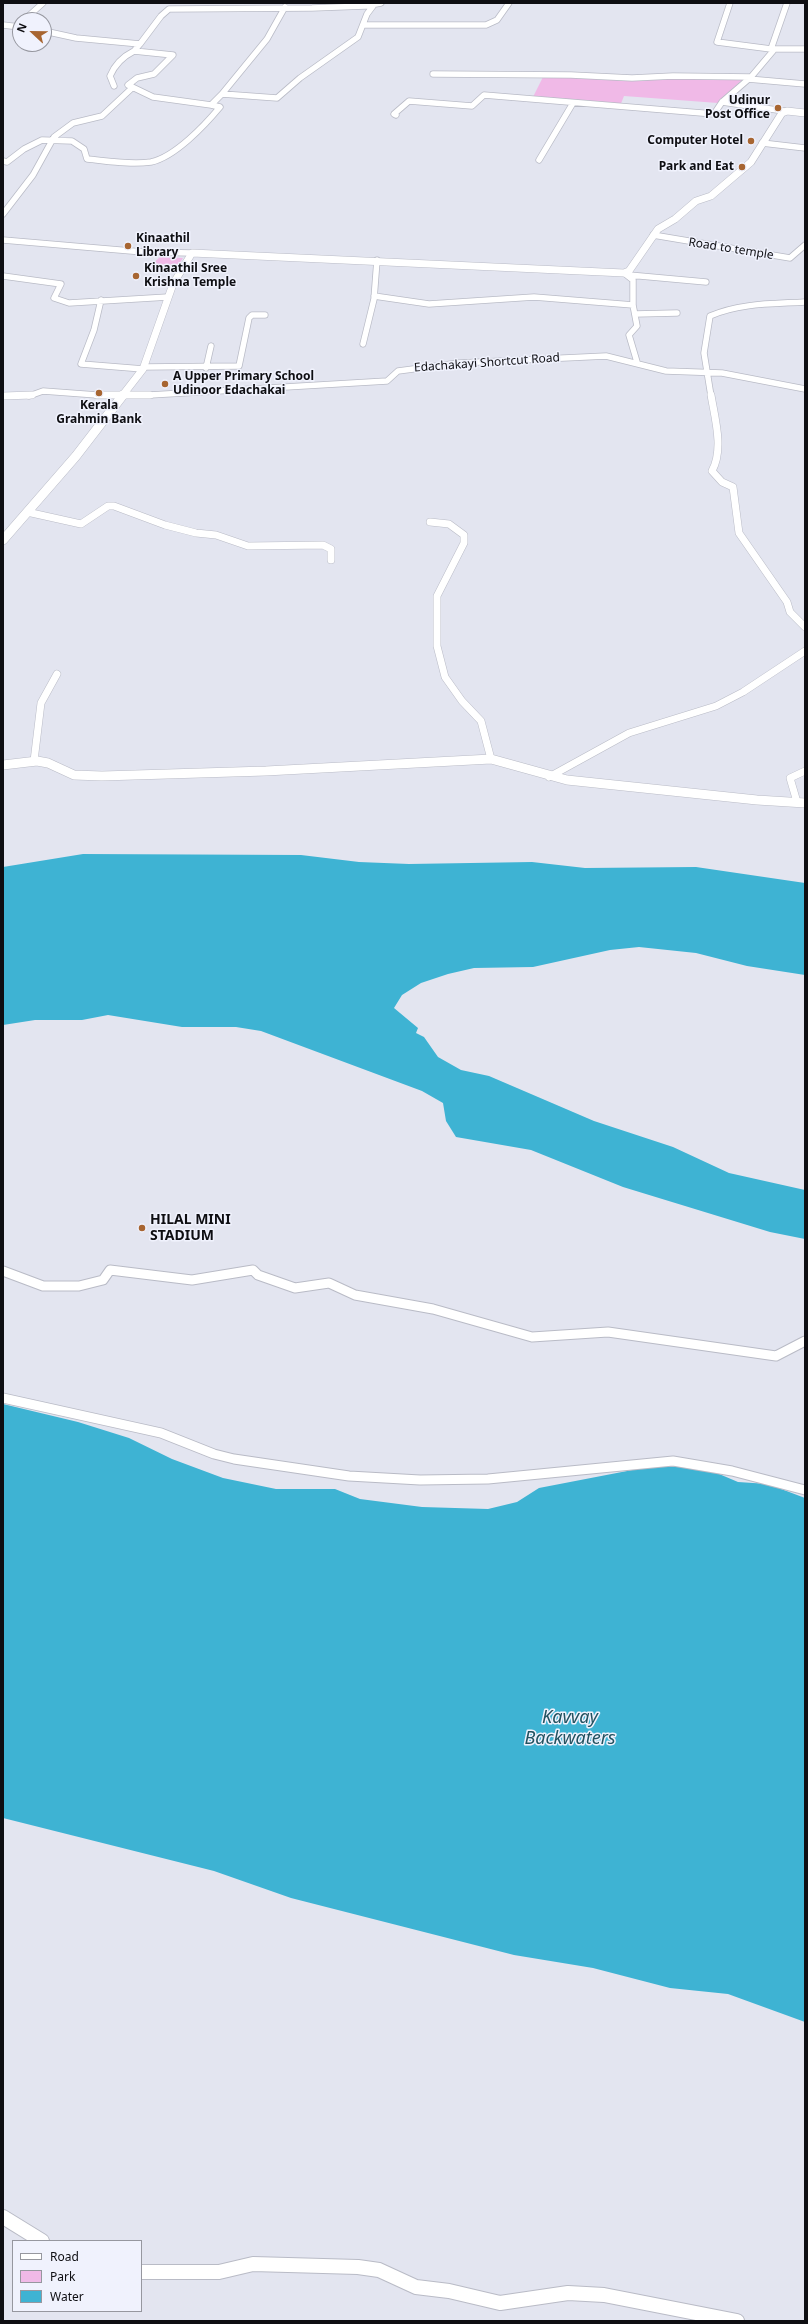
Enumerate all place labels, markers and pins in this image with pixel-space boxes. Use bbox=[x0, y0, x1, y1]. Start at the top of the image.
place label: Udinur Post Office bbox=[705, 94, 770, 122]
marker: Udinur Post Office bbox=[773, 103, 783, 113]
place label: Computer Hotel bbox=[647, 134, 743, 148]
marker: Computer Hotel bbox=[746, 136, 756, 146]
place label: Park and Eat bbox=[659, 160, 734, 174]
marker: Park and Eat bbox=[737, 162, 747, 172]
place label: Kinaathil Library bbox=[136, 232, 190, 260]
marker: Kinaathil Library bbox=[123, 241, 133, 251]
place label: Kinaathil Sree Krishna Temple bbox=[144, 262, 236, 290]
marker: Kinaathil Sree Krishna Temple bbox=[131, 271, 141, 281]
place label: A Upper Primary School Udinoor Edachakai bbox=[173, 370, 314, 398]
marker: A Upper Primary School Udinoor Edachakai bbox=[160, 379, 170, 389]
marker: Kerala Grahmin Bank bbox=[94, 388, 104, 398]
place label: Kerala Grahmin Bank bbox=[56, 399, 142, 427]
place label: HILAL MINI STADIUM bbox=[150, 1212, 231, 1244]
marker: HILAL MINI STADIUM bbox=[137, 1223, 147, 1233]

